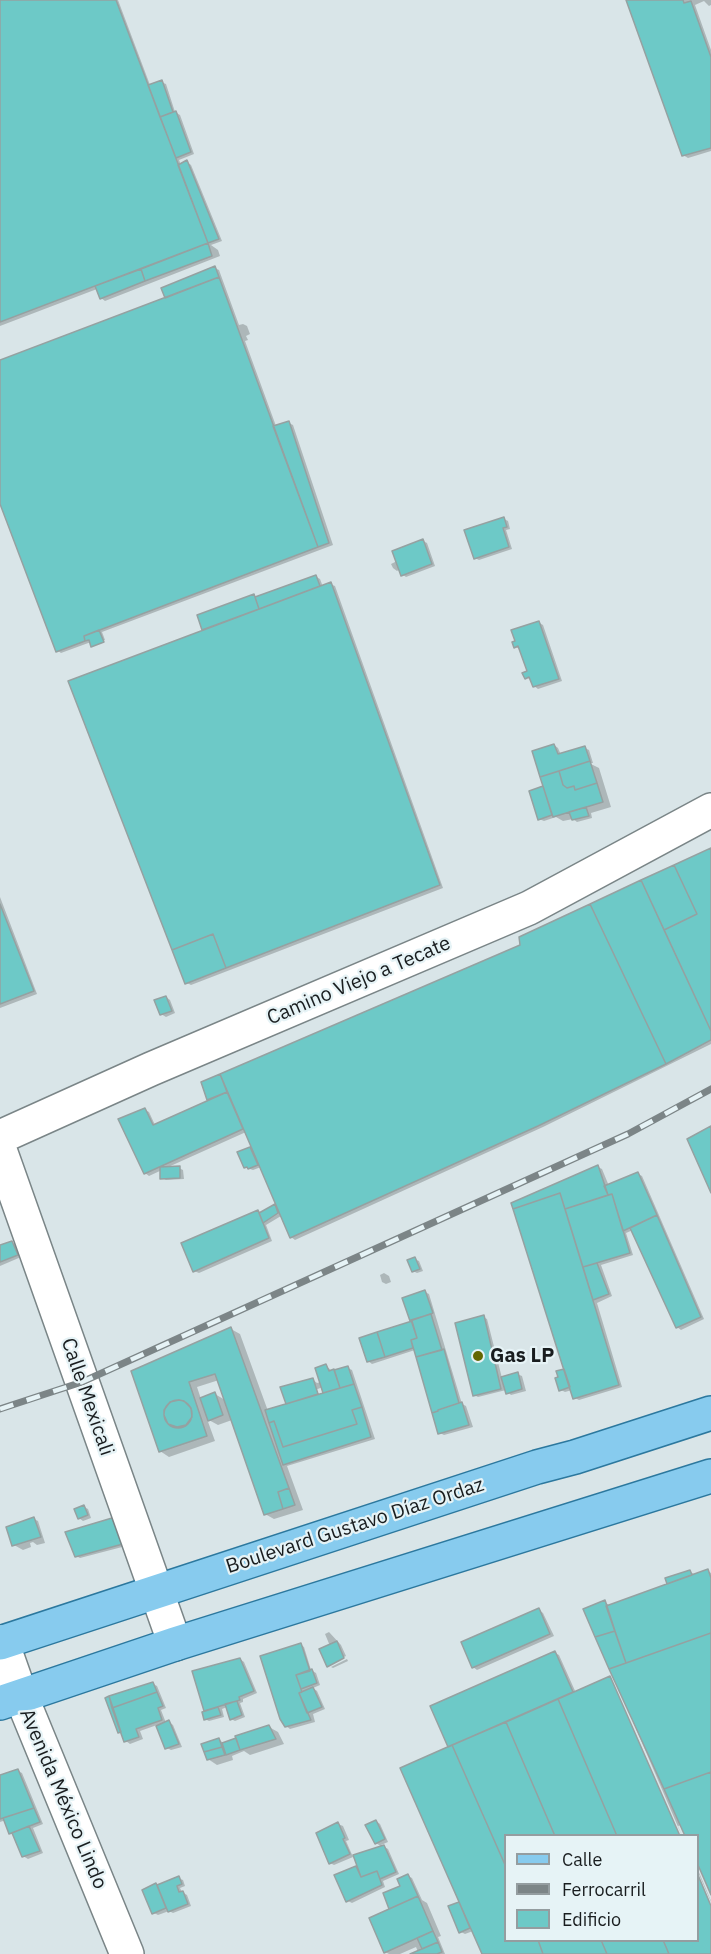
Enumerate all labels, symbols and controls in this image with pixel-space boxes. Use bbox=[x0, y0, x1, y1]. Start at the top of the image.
street label: Camino Viejo a Tecate bbox=[264, 931, 454, 1031]
street label: Calle Mexicali bbox=[56, 1335, 118, 1459]
place label: Gas LP bbox=[490, 1344, 554, 1368]
marker: Gas LP bbox=[471, 1349, 485, 1363]
street label: Boulevard Gustavo Díaz Ordaz bbox=[223, 1473, 487, 1579]
street label: Avenida México Lindo bbox=[14, 1705, 112, 1893]
legend bbox=[504, 1834, 699, 1942]
text: Calle bbox=[562, 1848, 602, 1871]
text: Ferrocarril bbox=[562, 1878, 646, 1901]
text: Edificio bbox=[562, 1908, 621, 1931]

